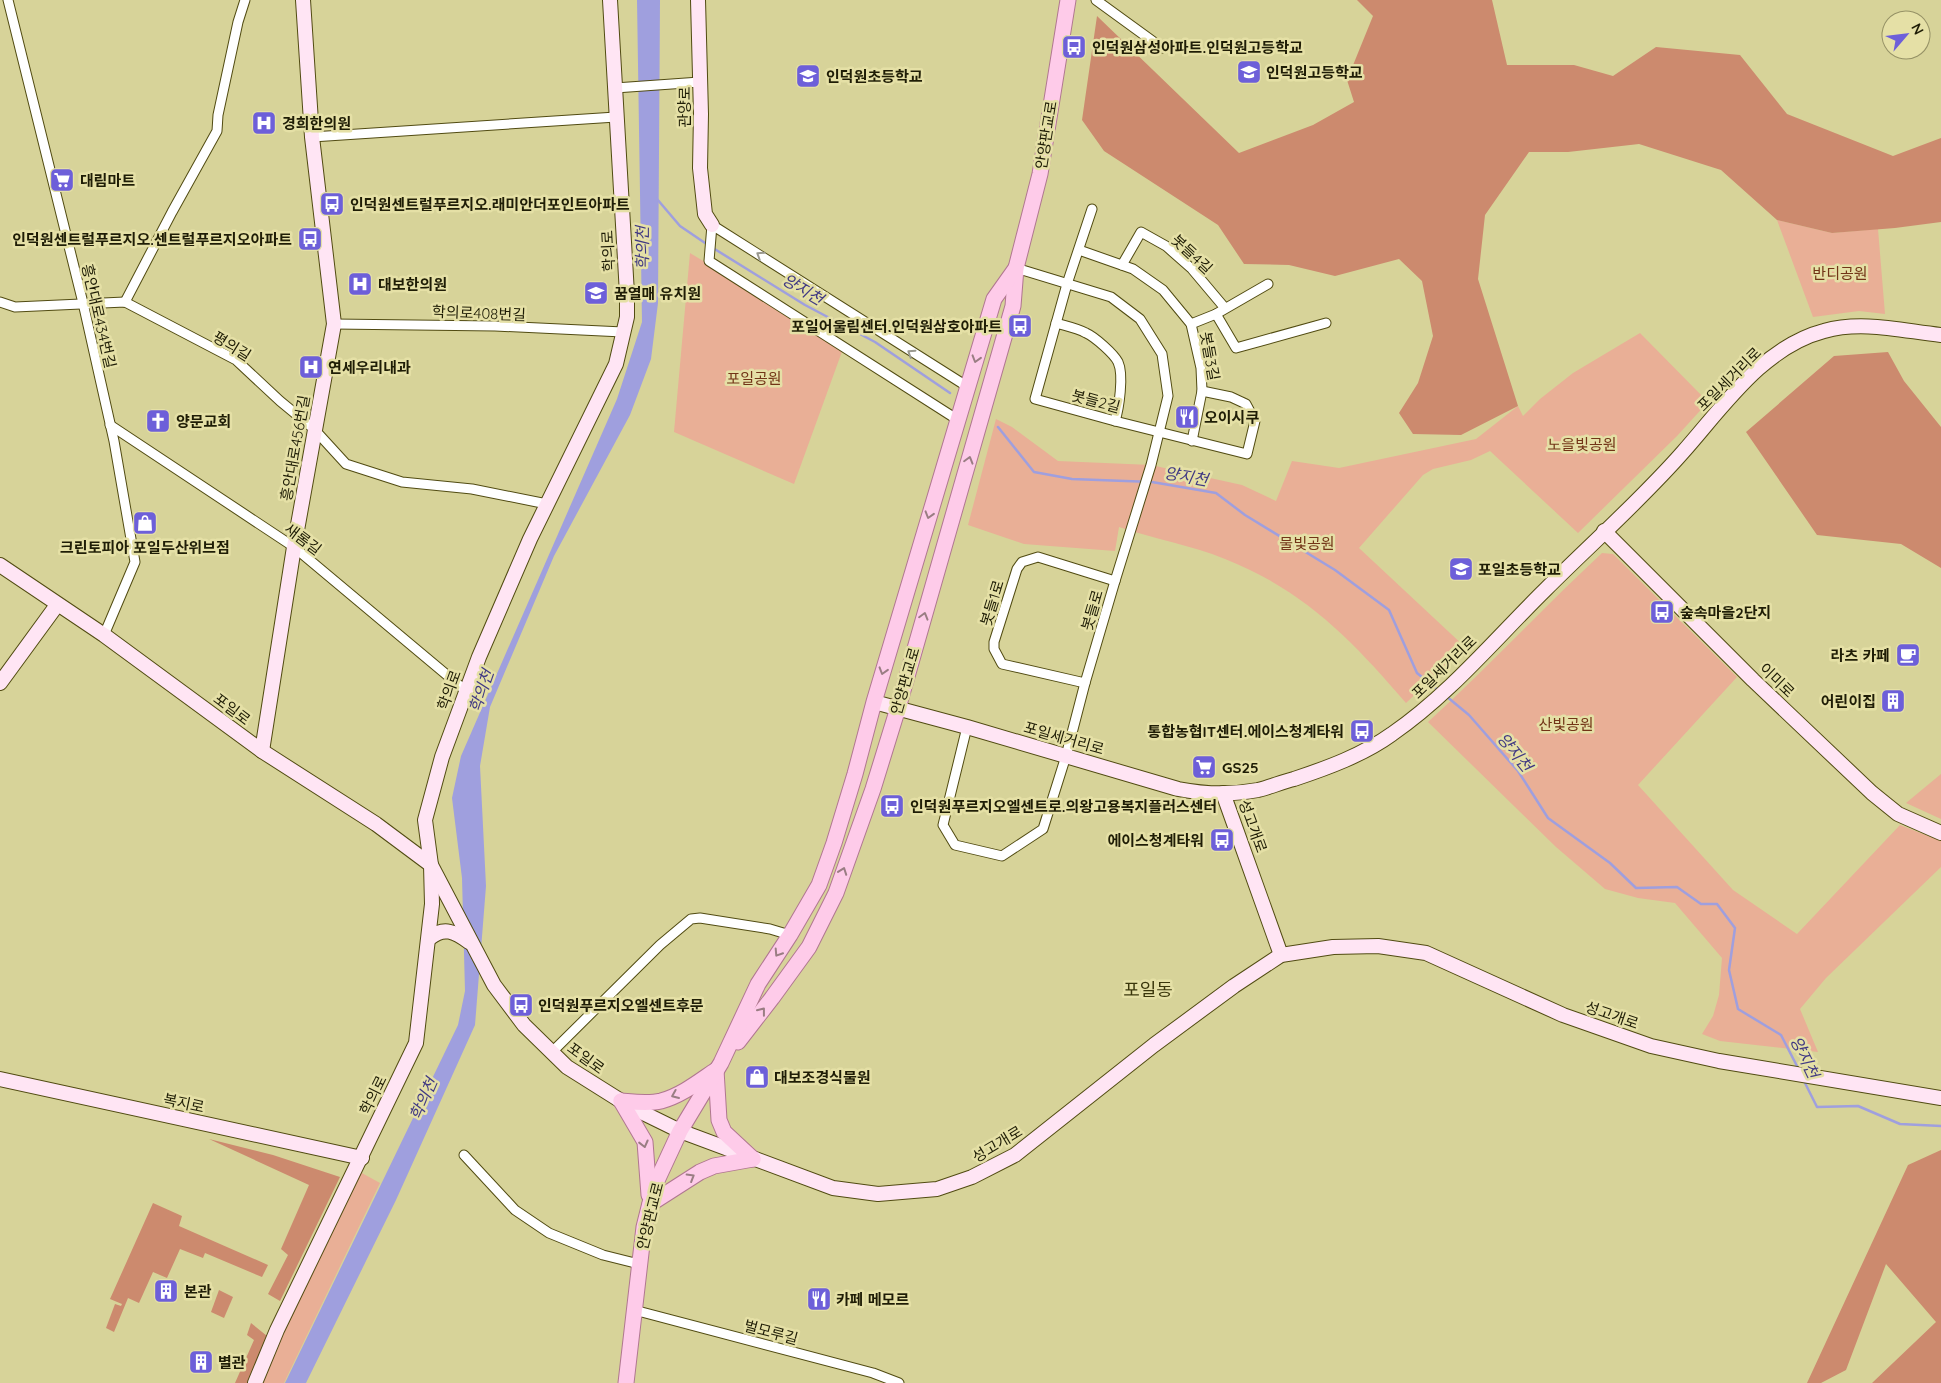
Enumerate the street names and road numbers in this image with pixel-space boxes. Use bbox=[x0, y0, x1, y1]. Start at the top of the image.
street label: 관양로 bbox=[675, 86, 694, 128]
street label: 안양판교로 bbox=[1031, 99, 1061, 171]
street label: 학의로 bbox=[597, 230, 619, 272]
street label: 봇들4길 bbox=[1167, 230, 1217, 278]
street label: 흥안대로434번길 bbox=[78, 262, 120, 370]
street label: 학의로408번길 bbox=[432, 302, 526, 324]
street label: 평의길 bbox=[209, 327, 255, 365]
street label: 봇들3길 bbox=[1196, 330, 1224, 382]
street label: 포일세거리로 bbox=[1693, 343, 1765, 415]
street label: 봇들2길 bbox=[1070, 385, 1122, 417]
street label: 흥안대로456번길 bbox=[276, 394, 314, 502]
street label: 새롬길 bbox=[281, 519, 325, 559]
street label: 봇들1로 bbox=[976, 578, 1008, 628]
street label: 봇들로 bbox=[1077, 587, 1107, 633]
street label: 포일세거리로 bbox=[1408, 631, 1480, 703]
street label: 안양판교로 bbox=[886, 645, 924, 717]
street label: 이미로 bbox=[1756, 659, 1798, 701]
street label: 학의로 bbox=[433, 667, 465, 713]
street label: 포일로 bbox=[210, 689, 254, 729]
street label: 포일세거리로 bbox=[1022, 717, 1106, 759]
street label: 성고개로 bbox=[1235, 797, 1271, 855]
street label: 성고개로 bbox=[1583, 997, 1641, 1033]
street label: 포일로 bbox=[564, 1038, 608, 1078]
street label: 학의로 bbox=[355, 1072, 391, 1118]
street label: 복지로 bbox=[162, 1089, 206, 1117]
street label: 성고개로 bbox=[968, 1122, 1026, 1166]
street label: 안양판교로 bbox=[632, 1180, 668, 1252]
street label: 벌모루길 bbox=[742, 1316, 800, 1348]

